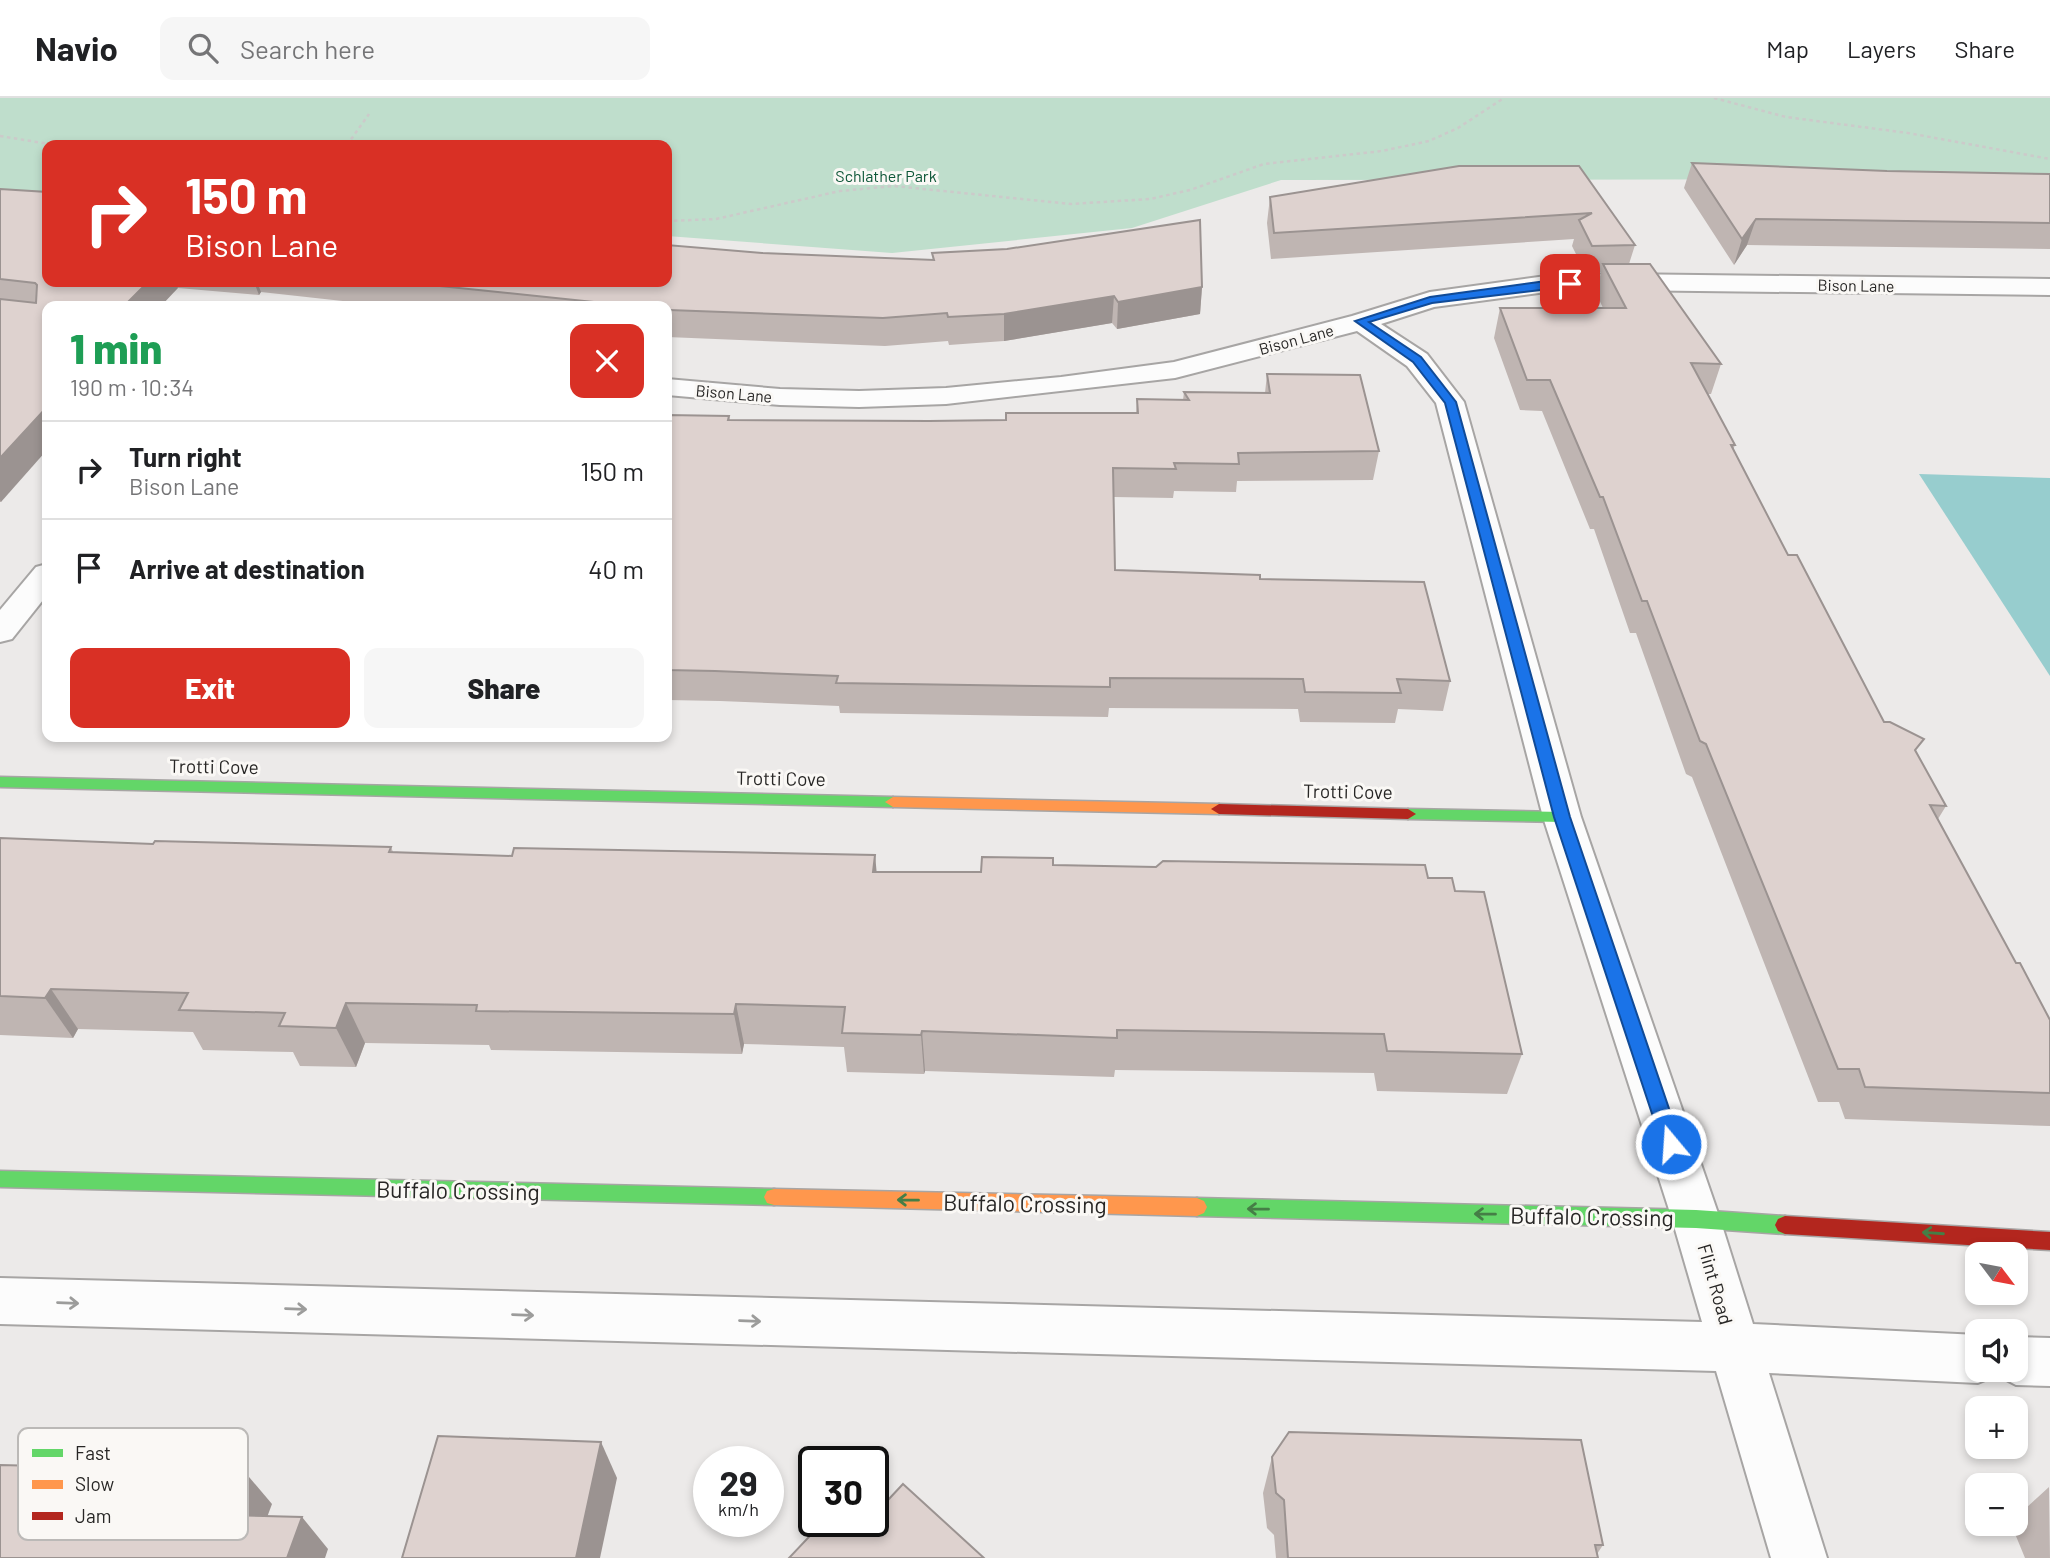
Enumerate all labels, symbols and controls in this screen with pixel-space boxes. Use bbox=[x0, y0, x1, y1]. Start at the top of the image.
search box bbox=[160, 17, 650, 80]
text: Navio bbox=[35, 28, 118, 68]
icon: search bbox=[184, 29, 222, 67]
text: Search here bbox=[240, 33, 375, 64]
text: Map bbox=[1766, 34, 1809, 63]
text: Layers bbox=[1847, 34, 1916, 63]
text: Share bbox=[1954, 34, 2015, 63]
text: 150 m bbox=[185, 165, 307, 224]
park label: Schlather Park bbox=[835, 166, 937, 185]
icon: right bbox=[70, 168, 161, 259]
text: Bison Lane bbox=[185, 225, 338, 263]
pin bbox=[1540, 254, 1600, 314]
icon: arrive bbox=[1551, 265, 1589, 303]
street label: Bison Lane bbox=[1818, 275, 1894, 295]
street label: Bison Lane bbox=[1257, 320, 1335, 358]
text: 1 min bbox=[70, 322, 162, 372]
button: close bbox=[570, 324, 644, 398]
text: 190 m · 10:34 bbox=[70, 373, 194, 401]
street label: Bison Lane bbox=[695, 380, 773, 406]
text: Turn right bbox=[129, 441, 242, 472]
icon: right bbox=[70, 451, 108, 489]
text: 150 m bbox=[580, 455, 644, 486]
text: Bison Lane bbox=[129, 472, 239, 500]
icon: arrive bbox=[70, 549, 108, 587]
text: Arrive at destination bbox=[129, 553, 365, 584]
text: 40 m bbox=[588, 553, 644, 584]
button: Exit bbox=[70, 648, 350, 728]
button: Share bbox=[364, 648, 644, 728]
street label: Trotti Cove bbox=[169, 754, 259, 778]
street label: Trotti Cove bbox=[736, 766, 826, 790]
street label: Trotti Cove bbox=[1303, 779, 1393, 803]
position arrow bbox=[1634, 1107, 1708, 1181]
street label: Buffalo Crossing bbox=[376, 1175, 540, 1205]
street label: Buffalo Crossing bbox=[943, 1188, 1107, 1218]
one-way arrow bbox=[897, 1194, 920, 1207]
street label: Buffalo Crossing bbox=[1510, 1201, 1674, 1231]
one-way arrow bbox=[1247, 1202, 1270, 1215]
one-way arrow bbox=[1474, 1207, 1497, 1221]
one-way arrow bbox=[1922, 1227, 1945, 1240]
street label: Flint Road bbox=[1694, 1241, 1738, 1327]
north arrow bbox=[1965, 1242, 2028, 1306]
map controls bbox=[1965, 1242, 2028, 1536]
one-way arrow bbox=[56, 1296, 79, 1309]
one-way arrow bbox=[284, 1302, 307, 1315]
one-way arrow bbox=[511, 1308, 534, 1321]
one-way arrow bbox=[739, 1314, 762, 1328]
button: sound bbox=[1965, 1319, 2028, 1382]
button: + bbox=[1965, 1396, 2028, 1459]
legend bbox=[18, 1428, 248, 1540]
text: Fast bbox=[75, 1441, 111, 1464]
speed limit sign: 30 bbox=[798, 1446, 889, 1537]
text: 29 bbox=[719, 1461, 758, 1503]
text: Slow bbox=[75, 1472, 114, 1495]
button: − bbox=[1965, 1473, 2028, 1536]
text: km/h bbox=[718, 1498, 759, 1520]
text: Jam bbox=[75, 1504, 111, 1527]

